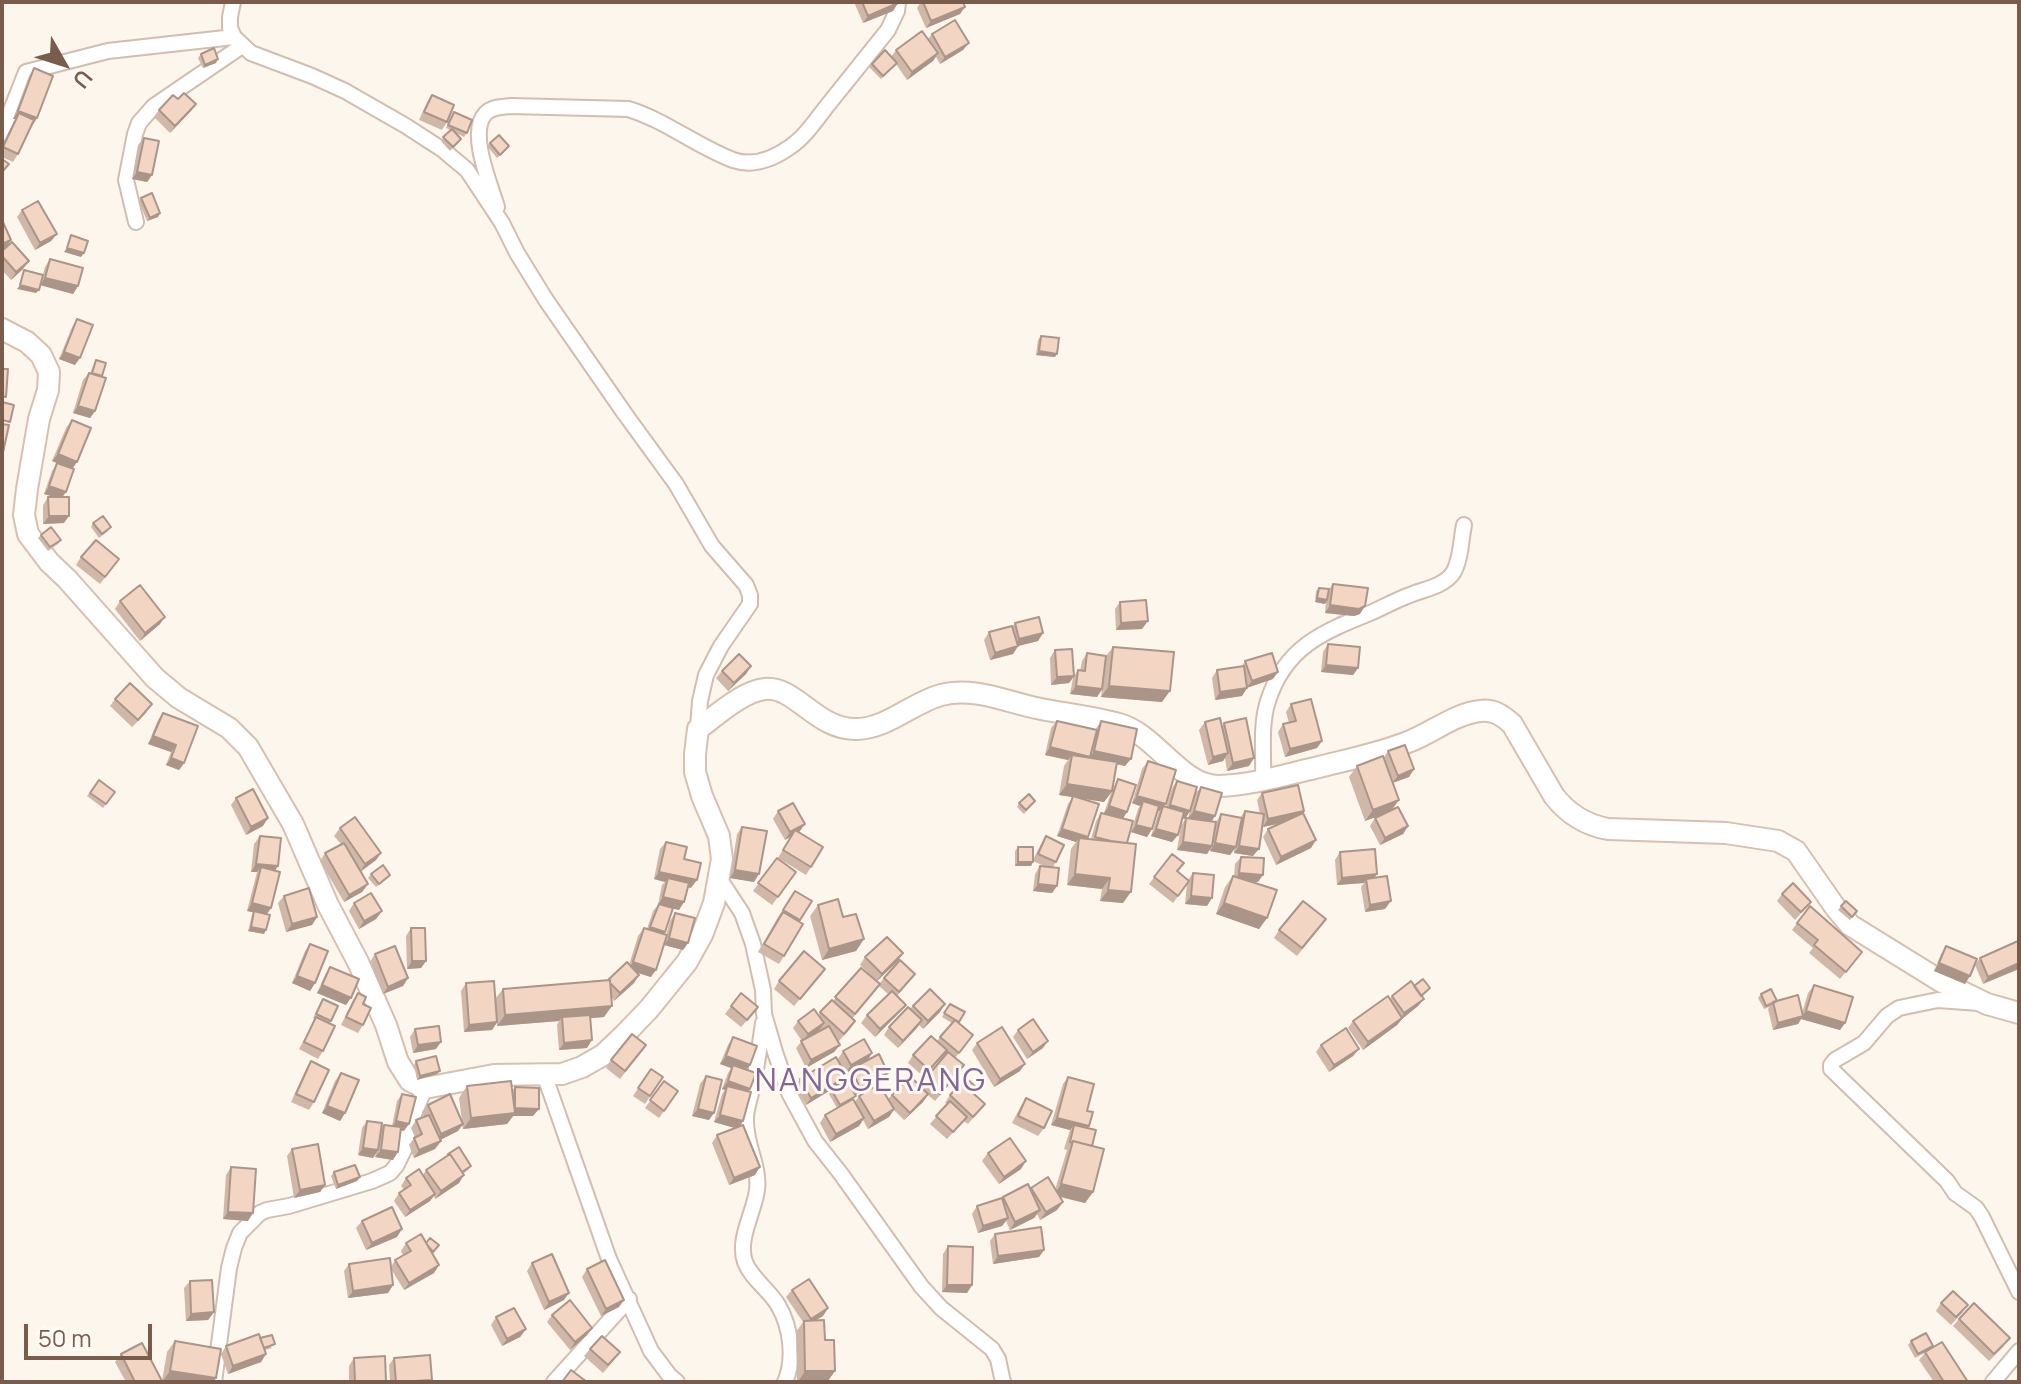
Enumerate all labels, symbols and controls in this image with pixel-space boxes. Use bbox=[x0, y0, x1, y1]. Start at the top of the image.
north arrow bbox=[24, 24, 104, 104]
text: U bbox=[66, 64, 99, 95]
district label: NANGGERANG bbox=[755, 1063, 987, 1101]
scale bar bbox=[28, 1308, 156, 1358]
text: 50 m bbox=[38, 1321, 92, 1354]

